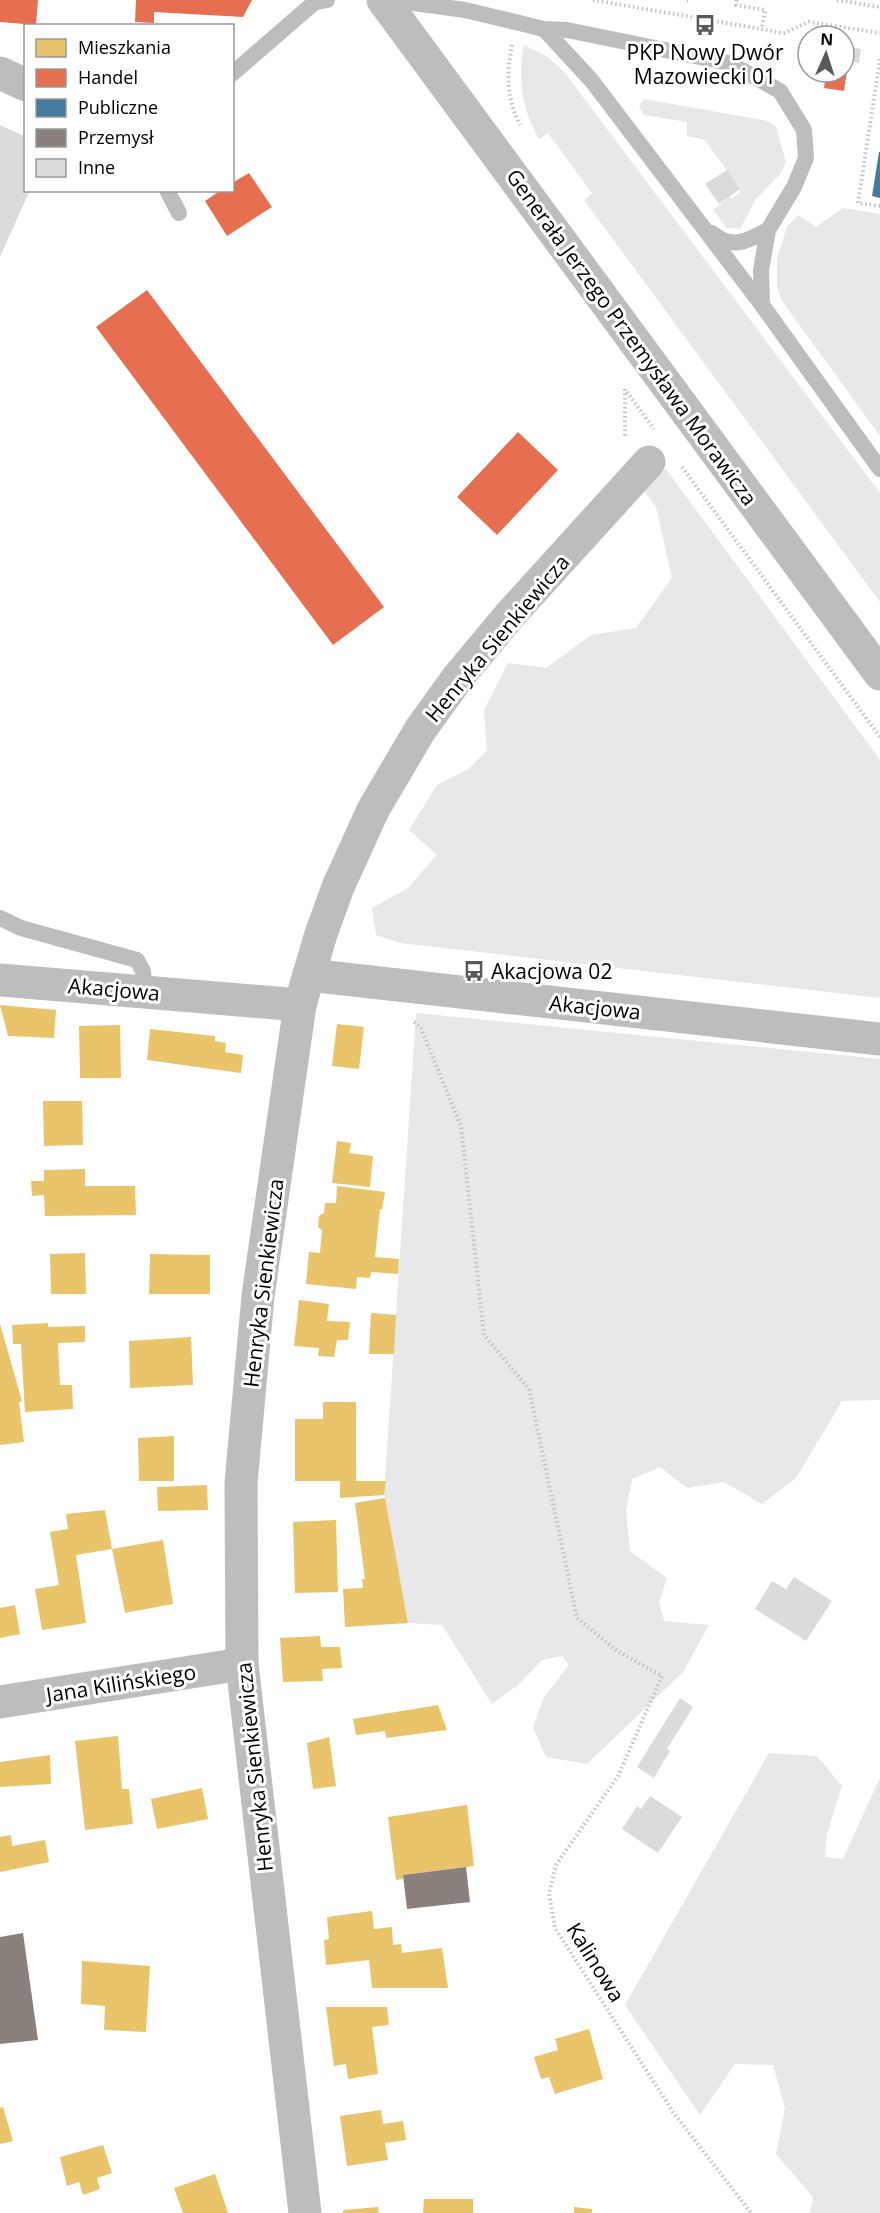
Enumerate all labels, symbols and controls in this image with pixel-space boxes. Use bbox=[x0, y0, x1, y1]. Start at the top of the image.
bus stop icon: PKP Nowy Dwór Mazowiecki 01 bbox=[693, 13, 717, 37]
legend bbox=[24, 24, 234, 192]
north arrow bbox=[796, 24, 856, 84]
text: N bbox=[820, 28, 834, 50]
text: Mieszkania bbox=[78, 35, 171, 59]
place label: PKP Nowy Dwór Mazowiecki 01 bbox=[627, 38, 784, 90]
text: Handel bbox=[78, 65, 138, 89]
text: Publiczne bbox=[78, 95, 158, 119]
text: Przemysł bbox=[78, 125, 154, 149]
text: Inne bbox=[78, 155, 115, 179]
street label: Generała Jerzego Przemysława Morawicza bbox=[500, 163, 764, 511]
street label: Henryka Sienkiewicza bbox=[419, 548, 575, 728]
place label: Akacjowa 02 bbox=[491, 957, 612, 985]
bus stop icon: Akacjowa 02 bbox=[462, 959, 486, 983]
street label: Akacjowa bbox=[67, 971, 161, 1007]
street label: Akacjowa bbox=[548, 988, 642, 1026]
street label: Henryka Sienkiewicza bbox=[236, 1177, 290, 1389]
street label: Jana Kilińskiego bbox=[42, 1657, 198, 1709]
street label: Henryka Sienkiewicza bbox=[229, 1661, 279, 1873]
street label: Kalinowa bbox=[561, 1917, 631, 2007]

